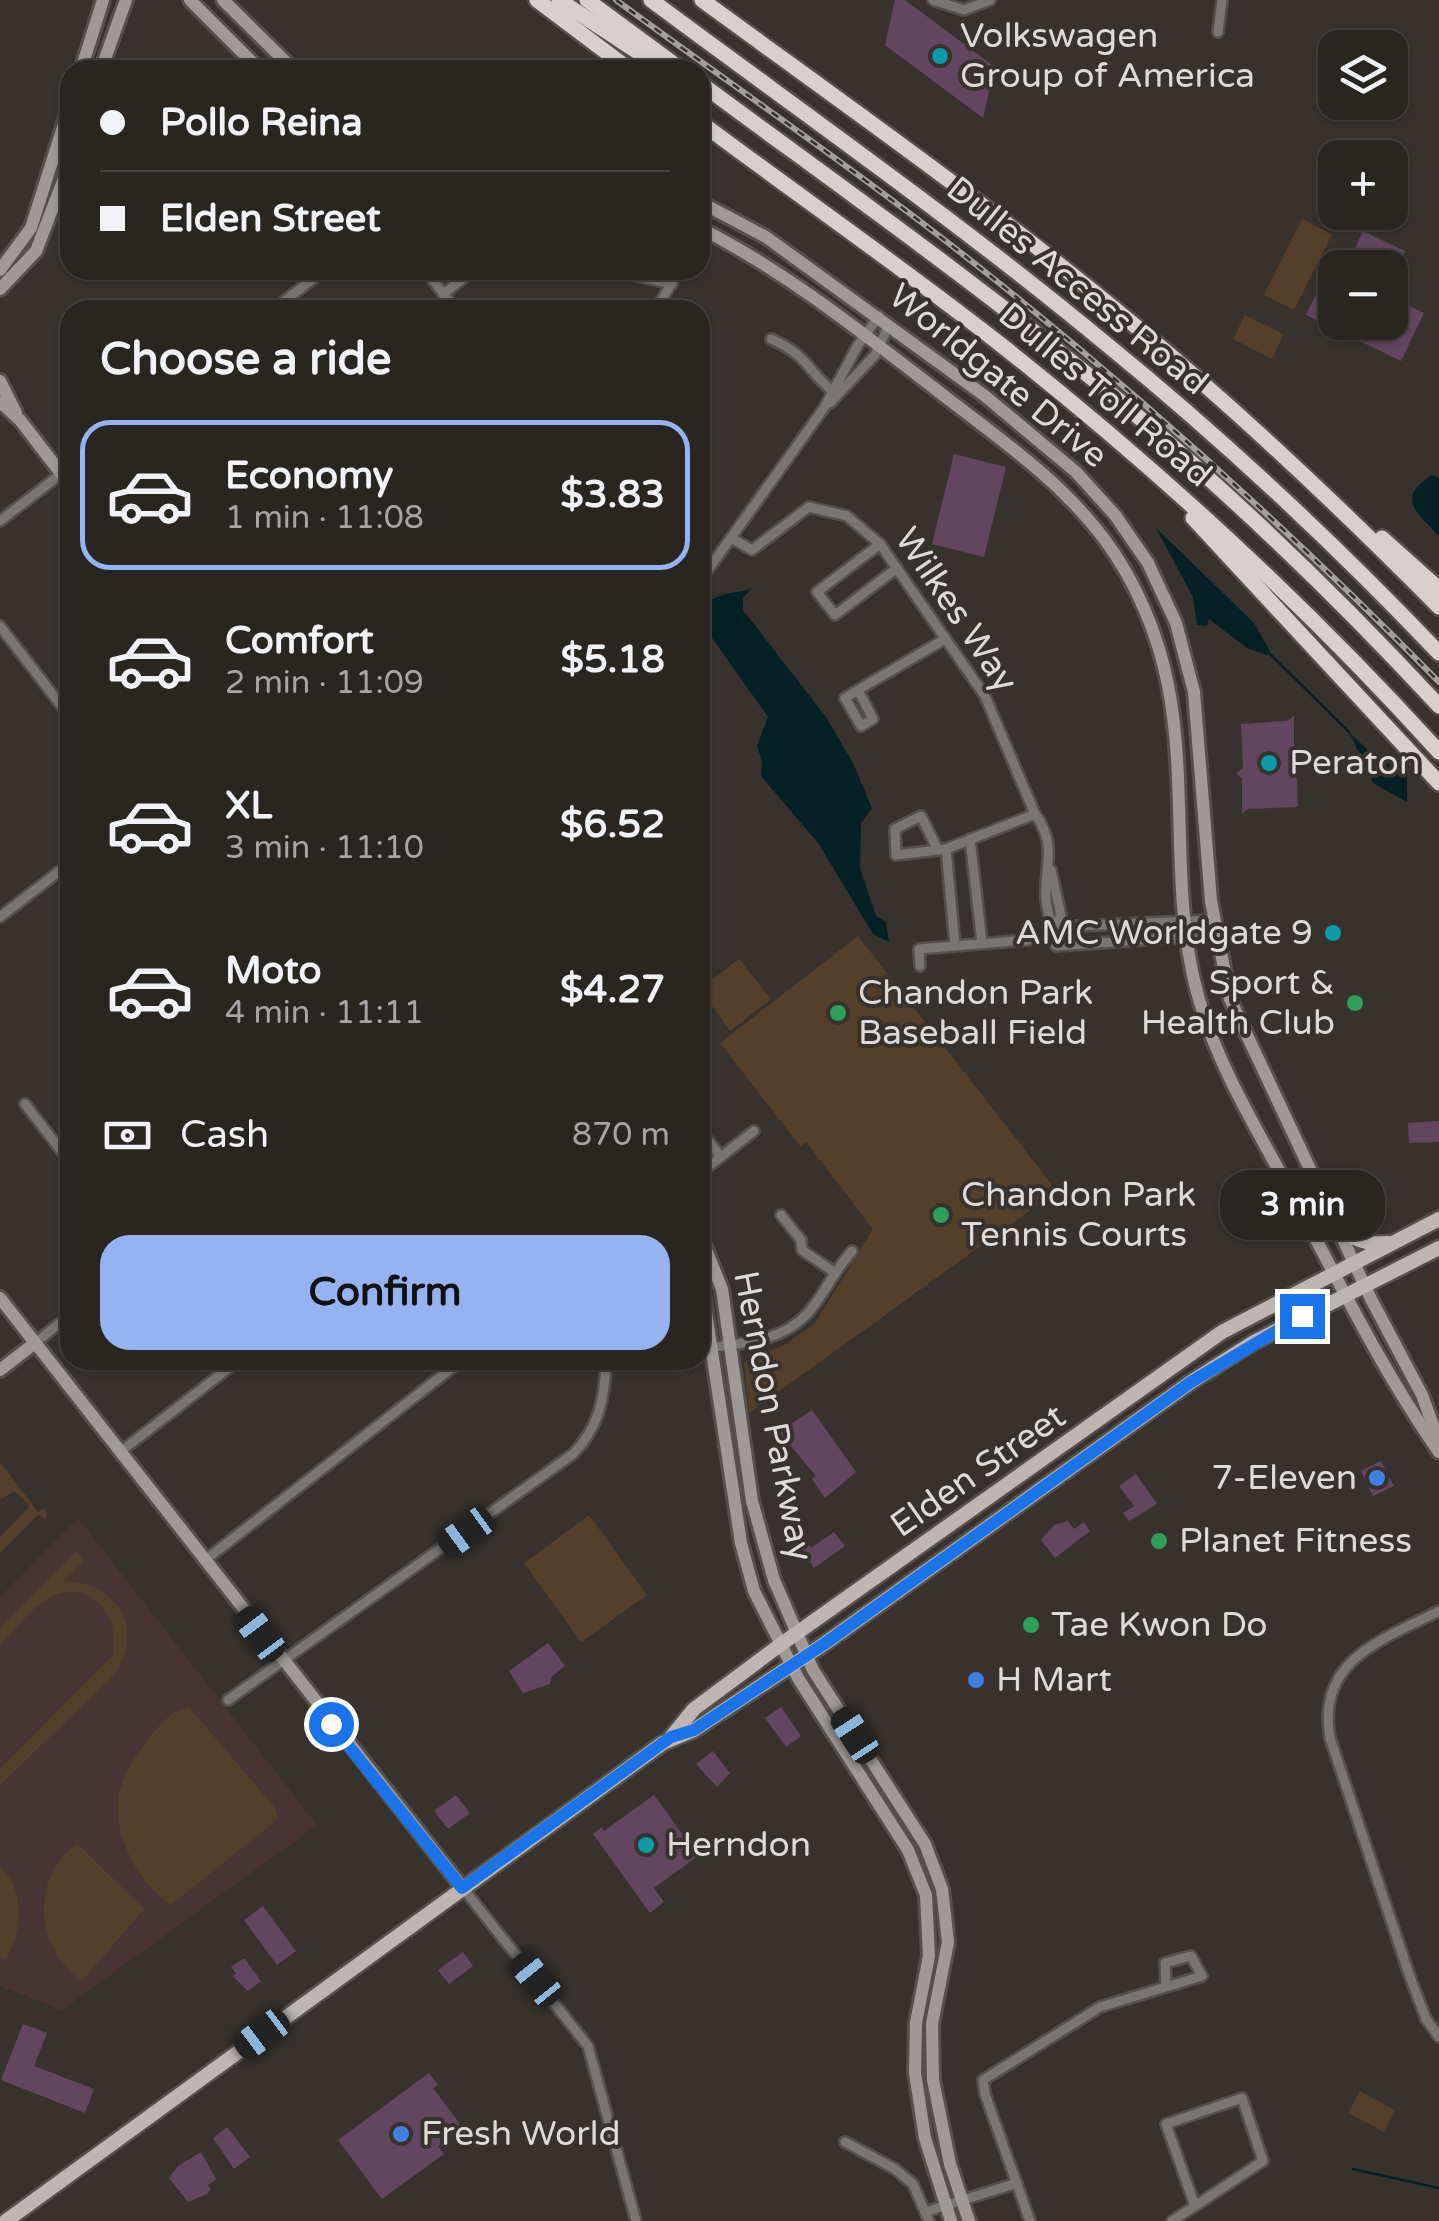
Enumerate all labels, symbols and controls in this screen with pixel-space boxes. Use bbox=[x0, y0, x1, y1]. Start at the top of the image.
place label: Volkswagen Group of America bbox=[960, 15, 1255, 97]
map controls bbox=[1318, 30, 1408, 340]
button: layers bbox=[1318, 30, 1408, 120]
marker: Volkswagen Group of America bbox=[929, 45, 951, 67]
text: Pollo Reina bbox=[160, 100, 363, 146]
button: + bbox=[1318, 140, 1408, 230]
street label: Dulles Access Road bbox=[938, 168, 1216, 404]
text: Elden Street bbox=[160, 196, 381, 242]
button: − bbox=[1318, 250, 1408, 340]
street label: Worldgate Drive bbox=[880, 275, 1116, 477]
street label: Dulles Toll Road bbox=[990, 294, 1220, 496]
text: Choose a ride bbox=[100, 333, 391, 387]
icon: car bbox=[105, 450, 195, 540]
text: Economy bbox=[225, 453, 393, 499]
text: $3.83 bbox=[560, 472, 665, 518]
text: 1 min · 11:08 bbox=[225, 499, 424, 537]
street label: Wilkes Way bbox=[886, 520, 1026, 700]
icon: car bbox=[105, 615, 195, 705]
text: Comfort bbox=[225, 618, 374, 664]
text: $5.18 bbox=[560, 637, 665, 683]
text: 2 min · 11:09 bbox=[225, 664, 424, 702]
place label: Peraton bbox=[1289, 742, 1420, 784]
marker: Peraton bbox=[1258, 752, 1280, 774]
icon: car bbox=[105, 780, 195, 870]
text: XL bbox=[225, 783, 272, 829]
text: $6.52 bbox=[560, 802, 665, 848]
text: 3 min · 11:10 bbox=[225, 829, 424, 867]
place label: AMC Worldgate 9 bbox=[1015, 912, 1313, 954]
marker: AMC Worldgate 9 bbox=[1322, 922, 1344, 944]
icon: car bbox=[105, 945, 195, 1035]
text: Moto bbox=[225, 948, 321, 994]
place label: Sport & Health Club bbox=[1141, 962, 1335, 1044]
text: $4.27 bbox=[560, 967, 665, 1013]
place label: Chandon Park Baseball Field bbox=[858, 972, 1093, 1054]
marker: Sport & Health Club bbox=[1344, 992, 1366, 1014]
text: 4 min · 11:11 bbox=[225, 994, 424, 1032]
marker: Chandon Park Baseball Field bbox=[827, 1002, 849, 1024]
icon: cash bbox=[100, 1108, 155, 1163]
text: Cash bbox=[180, 1112, 269, 1158]
text: 870 m bbox=[572, 1116, 670, 1154]
callout: 3 min bbox=[1220, 1171, 1384, 1241]
place label: Chandon Park Tennis Courts bbox=[961, 1174, 1196, 1256]
text: 3 min bbox=[1260, 1186, 1345, 1224]
marker: Chandon Park Tennis Courts bbox=[930, 1204, 952, 1226]
button: Confirm bbox=[100, 1235, 670, 1350]
street label: Herndon Parkway bbox=[724, 1267, 822, 1565]
route end bbox=[1280, 1294, 1325, 1339]
street label: Elden Street bbox=[883, 1395, 1073, 1547]
place label: 7-Eleven bbox=[1211, 1457, 1357, 1499]
marker: 7-Eleven bbox=[1366, 1467, 1388, 1489]
car bbox=[433, 1502, 499, 1562]
place label: Planet Fitness bbox=[1179, 1520, 1412, 1562]
marker: Planet Fitness bbox=[1148, 1530, 1170, 1552]
car bbox=[230, 1601, 290, 1667]
place label: Tae Kwon Do bbox=[1051, 1604, 1268, 1646]
marker: Tae Kwon Do bbox=[1020, 1614, 1042, 1636]
place label: H Mart bbox=[996, 1659, 1112, 1701]
marker: H Mart bbox=[965, 1669, 987, 1691]
route start bbox=[309, 1702, 354, 1747]
car bbox=[826, 1702, 884, 1768]
place label: Herndon bbox=[666, 1824, 811, 1866]
marker: Herndon bbox=[635, 1834, 657, 1856]
car bbox=[505, 1946, 567, 2012]
car bbox=[229, 2004, 295, 2064]
place label: Fresh World bbox=[421, 2113, 621, 2155]
marker: Fresh World bbox=[390, 2123, 412, 2145]

